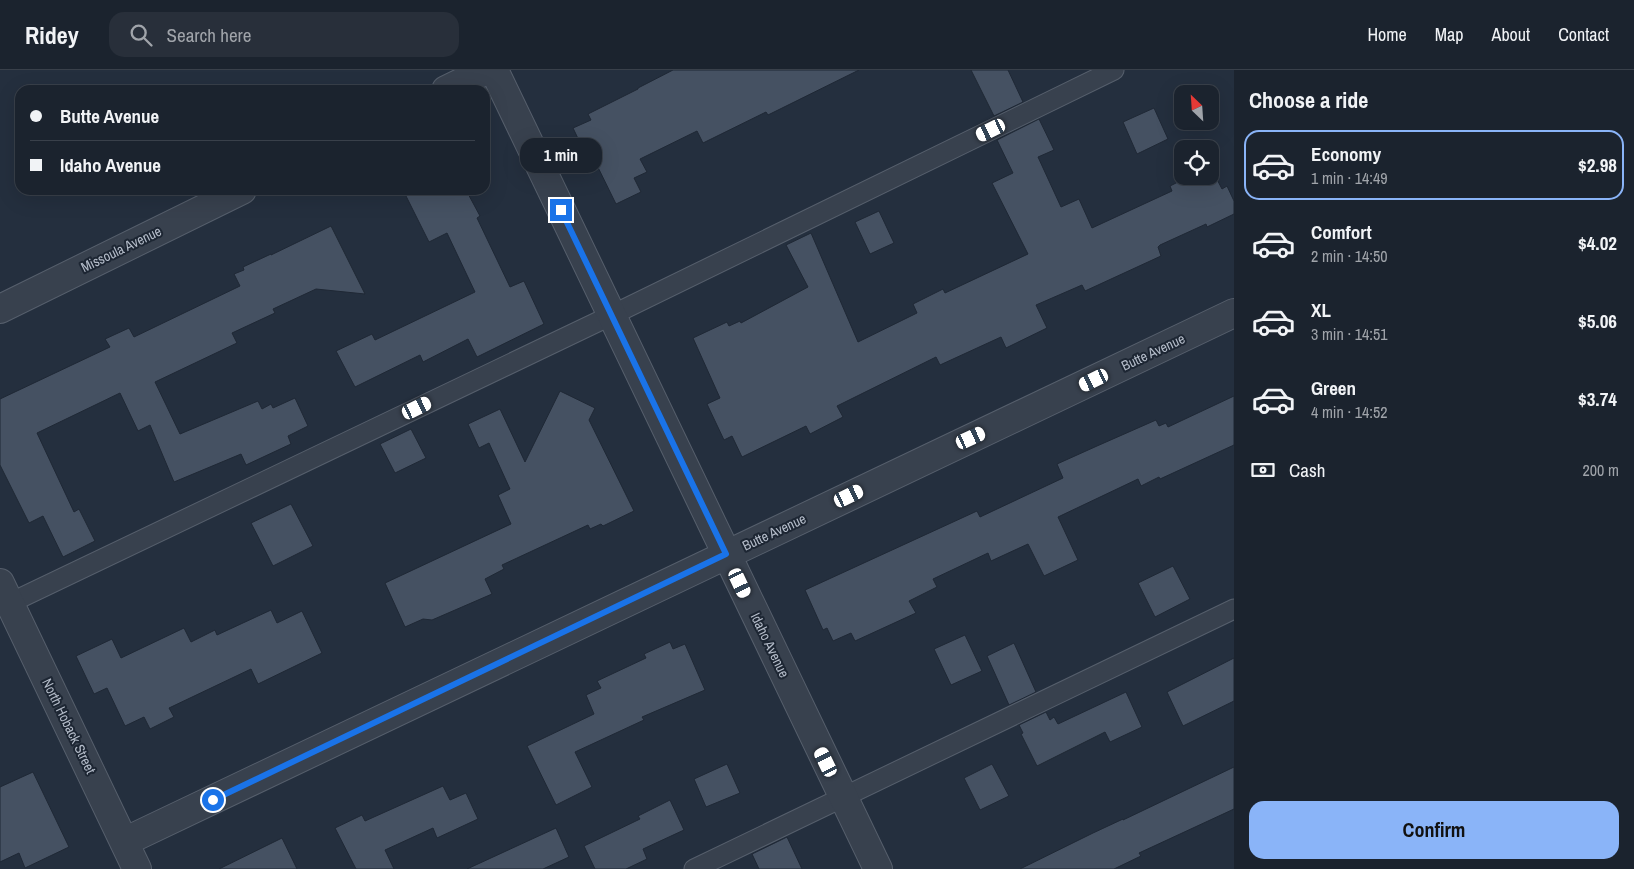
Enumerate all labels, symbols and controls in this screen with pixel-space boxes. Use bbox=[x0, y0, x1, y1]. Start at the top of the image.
search box bbox=[109, 12, 459, 57]
text: Ridey bbox=[25, 19, 79, 51]
icon: search bbox=[127, 21, 155, 49]
text: Search here bbox=[167, 22, 251, 48]
text: Home bbox=[1367, 22, 1407, 47]
text: Map bbox=[1435, 22, 1464, 47]
text: About bbox=[1492, 22, 1530, 47]
text: Contact bbox=[1558, 22, 1609, 47]
north arrow bbox=[1174, 85, 1219, 130]
map controls bbox=[1174, 85, 1219, 185]
text: Choose a ride bbox=[1249, 85, 1368, 115]
text: Butte Avenue bbox=[60, 103, 159, 129]
car bbox=[974, 117, 1007, 143]
callout: 1 min bbox=[520, 138, 602, 172]
button: locate bbox=[1174, 140, 1219, 185]
text: Economy bbox=[1311, 141, 1381, 167]
icon: car bbox=[1251, 143, 1296, 188]
text: 1 min bbox=[544, 144, 578, 166]
text: Idaho Avenue bbox=[60, 152, 161, 178]
text: $2.98 bbox=[1578, 152, 1617, 178]
text: 1 min · 14:49 bbox=[1311, 167, 1388, 189]
route end bbox=[550, 199, 572, 221]
text: Comfort bbox=[1311, 219, 1372, 245]
icon: car bbox=[1251, 221, 1296, 266]
street label: Missoula Avenue bbox=[78, 222, 164, 276]
text: $4.02 bbox=[1578, 230, 1617, 256]
text: 2 min · 14:50 bbox=[1311, 245, 1388, 267]
text: XL bbox=[1311, 297, 1331, 323]
icon: car bbox=[1251, 299, 1296, 344]
text: $5.06 bbox=[1578, 308, 1617, 334]
text: 3 min · 14:51 bbox=[1311, 323, 1388, 345]
street label: Butte Avenue bbox=[1118, 329, 1188, 375]
car bbox=[1077, 367, 1110, 393]
text: Green bbox=[1311, 375, 1356, 401]
icon: car bbox=[1251, 377, 1296, 422]
text: $3.74 bbox=[1578, 386, 1617, 412]
car bbox=[400, 395, 433, 421]
text: 4 min · 14:52 bbox=[1311, 401, 1388, 423]
car bbox=[954, 425, 987, 451]
icon: cash bbox=[1249, 456, 1277, 484]
text: Cash bbox=[1289, 457, 1325, 483]
text: 200 m bbox=[1583, 459, 1619, 481]
car bbox=[832, 483, 865, 509]
street label: Butte Avenue bbox=[739, 509, 809, 555]
car bbox=[726, 566, 753, 600]
street label: Idaho Avenue bbox=[747, 610, 793, 680]
street label: North Hoback Street bbox=[38, 675, 100, 777]
car bbox=[812, 745, 839, 779]
route start bbox=[202, 789, 224, 811]
button: Confirm bbox=[1249, 801, 1619, 859]

